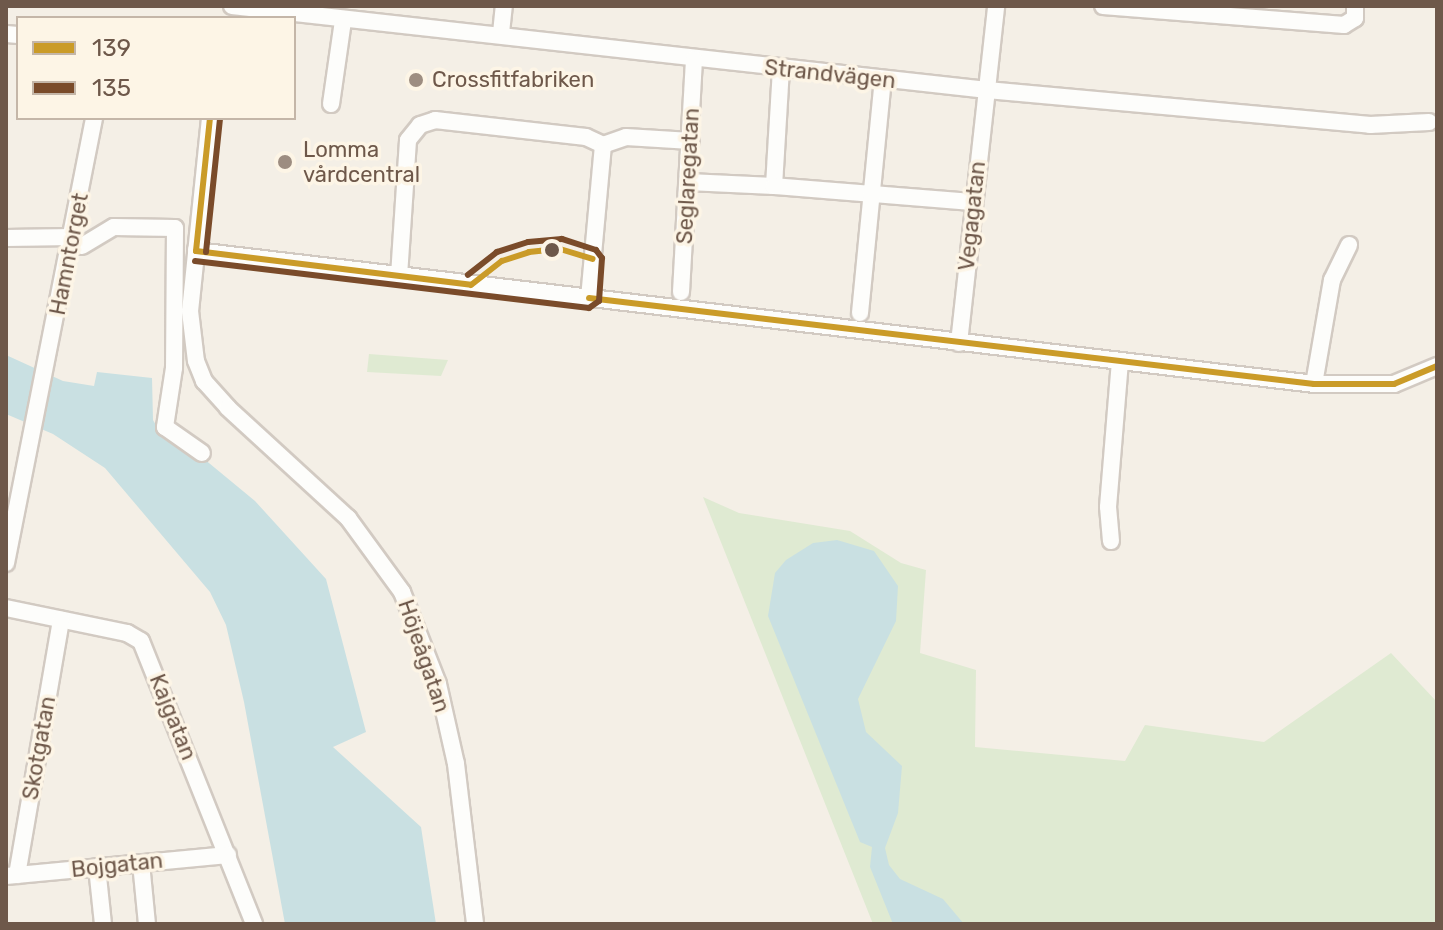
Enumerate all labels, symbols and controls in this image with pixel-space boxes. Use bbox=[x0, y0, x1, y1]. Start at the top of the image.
legend bbox=[16, 16, 296, 120]
text: 139 bbox=[92, 34, 131, 62]
street label: Strandvägen bbox=[763, 54, 897, 94]
place label: Crossfitfabriken bbox=[432, 67, 594, 93]
marker: Crossfitfabriken bbox=[407, 71, 425, 89]
text: 135 bbox=[92, 74, 131, 102]
street label: Seglaregatan bbox=[671, 107, 705, 245]
place label: Lomma vårdcentral bbox=[303, 136, 420, 188]
marker: Lomma vårdcentral bbox=[274, 151, 296, 173]
street label: Vegagatan bbox=[953, 160, 991, 272]
street label: Hamntorget bbox=[44, 191, 94, 317]
unlabelled marker bbox=[544, 242, 560, 258]
street label: Höjeågatan bbox=[392, 596, 456, 716]
street label: Kajgatan bbox=[144, 670, 202, 764]
street label: Skotgatan bbox=[17, 694, 61, 802]
street label: Bojgatan bbox=[70, 847, 164, 883]

